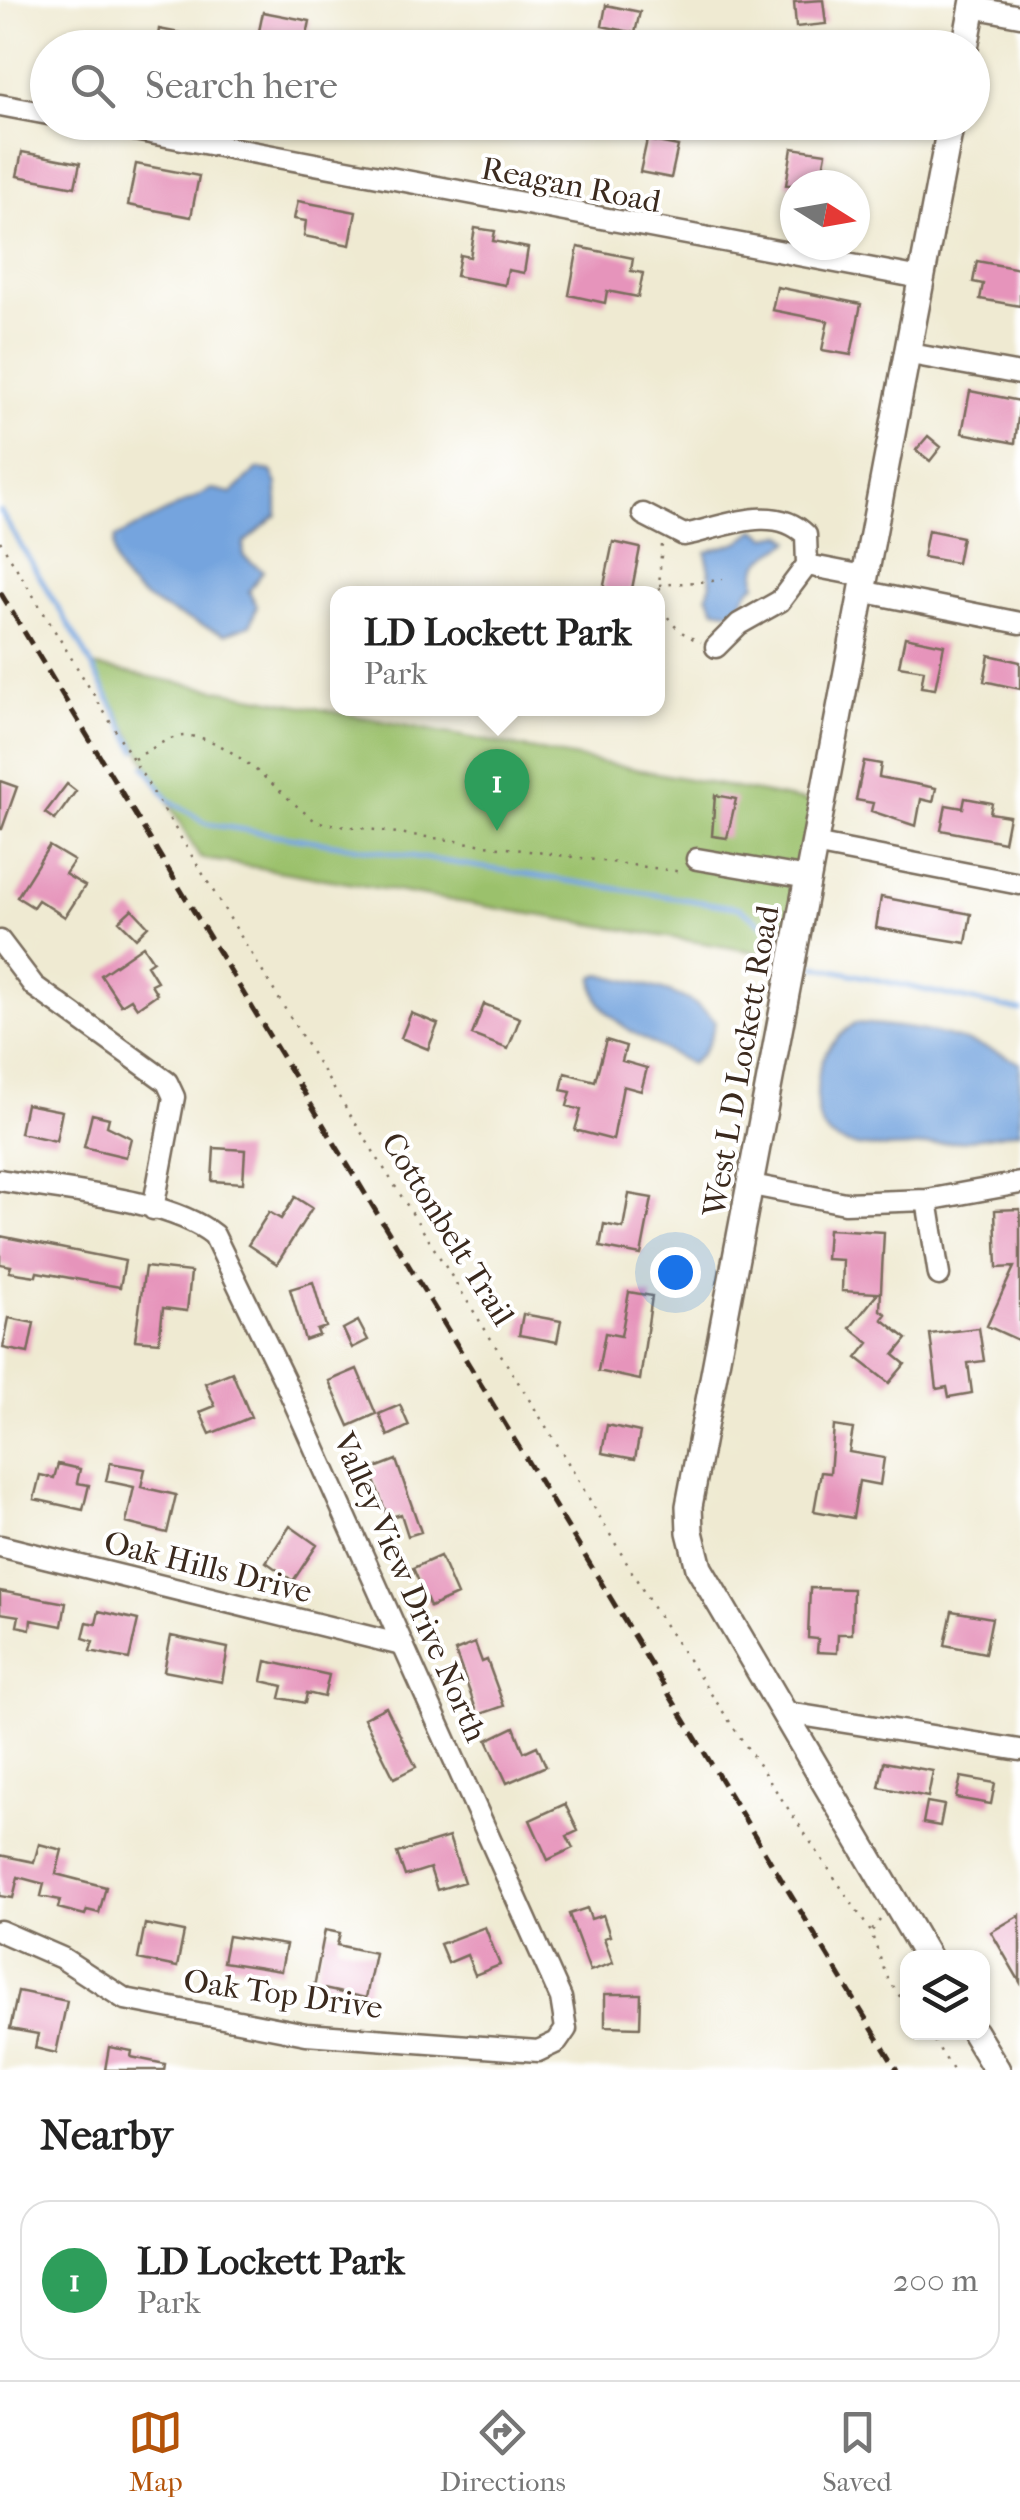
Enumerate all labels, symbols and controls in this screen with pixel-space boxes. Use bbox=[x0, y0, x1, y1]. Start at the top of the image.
search box bbox=[30, 30, 990, 140]
icon: search bbox=[65, 58, 120, 113]
text: Search here bbox=[145, 63, 338, 108]
street label: Reagan Road bbox=[478, 149, 664, 221]
north arrow bbox=[780, 170, 870, 260]
popup bbox=[330, 586, 665, 716]
text: LD Lockett Park bbox=[364, 610, 631, 655]
text: Park bbox=[364, 655, 427, 692]
pin: 1 bbox=[464, 748, 530, 831]
street label: West L D Lockett Road bbox=[695, 902, 787, 1220]
street label: Cottonbelt Trail bbox=[374, 1126, 522, 1332]
your location bbox=[650, 1247, 701, 1298]
street label: Valley View Drive North bbox=[325, 1426, 495, 1747]
street label: Oak Hills Drive bbox=[100, 1523, 316, 1611]
map controls bbox=[900, 1950, 990, 2040]
button: layers bbox=[900, 1950, 990, 2040]
street label: Oak Top Drive bbox=[181, 1962, 385, 2026]
text: Nearby bbox=[40, 2111, 172, 2160]
text: LD Lockett Park bbox=[137, 2239, 405, 2284]
text: 1 bbox=[69, 2262, 80, 2299]
text: 200 m bbox=[893, 2262, 978, 2299]
text: Park bbox=[137, 2284, 201, 2321]
tab: Map bbox=[128, 2405, 183, 2498]
tab: Directions bbox=[440, 2405, 566, 2498]
tab: Saved bbox=[822, 2405, 892, 2498]

